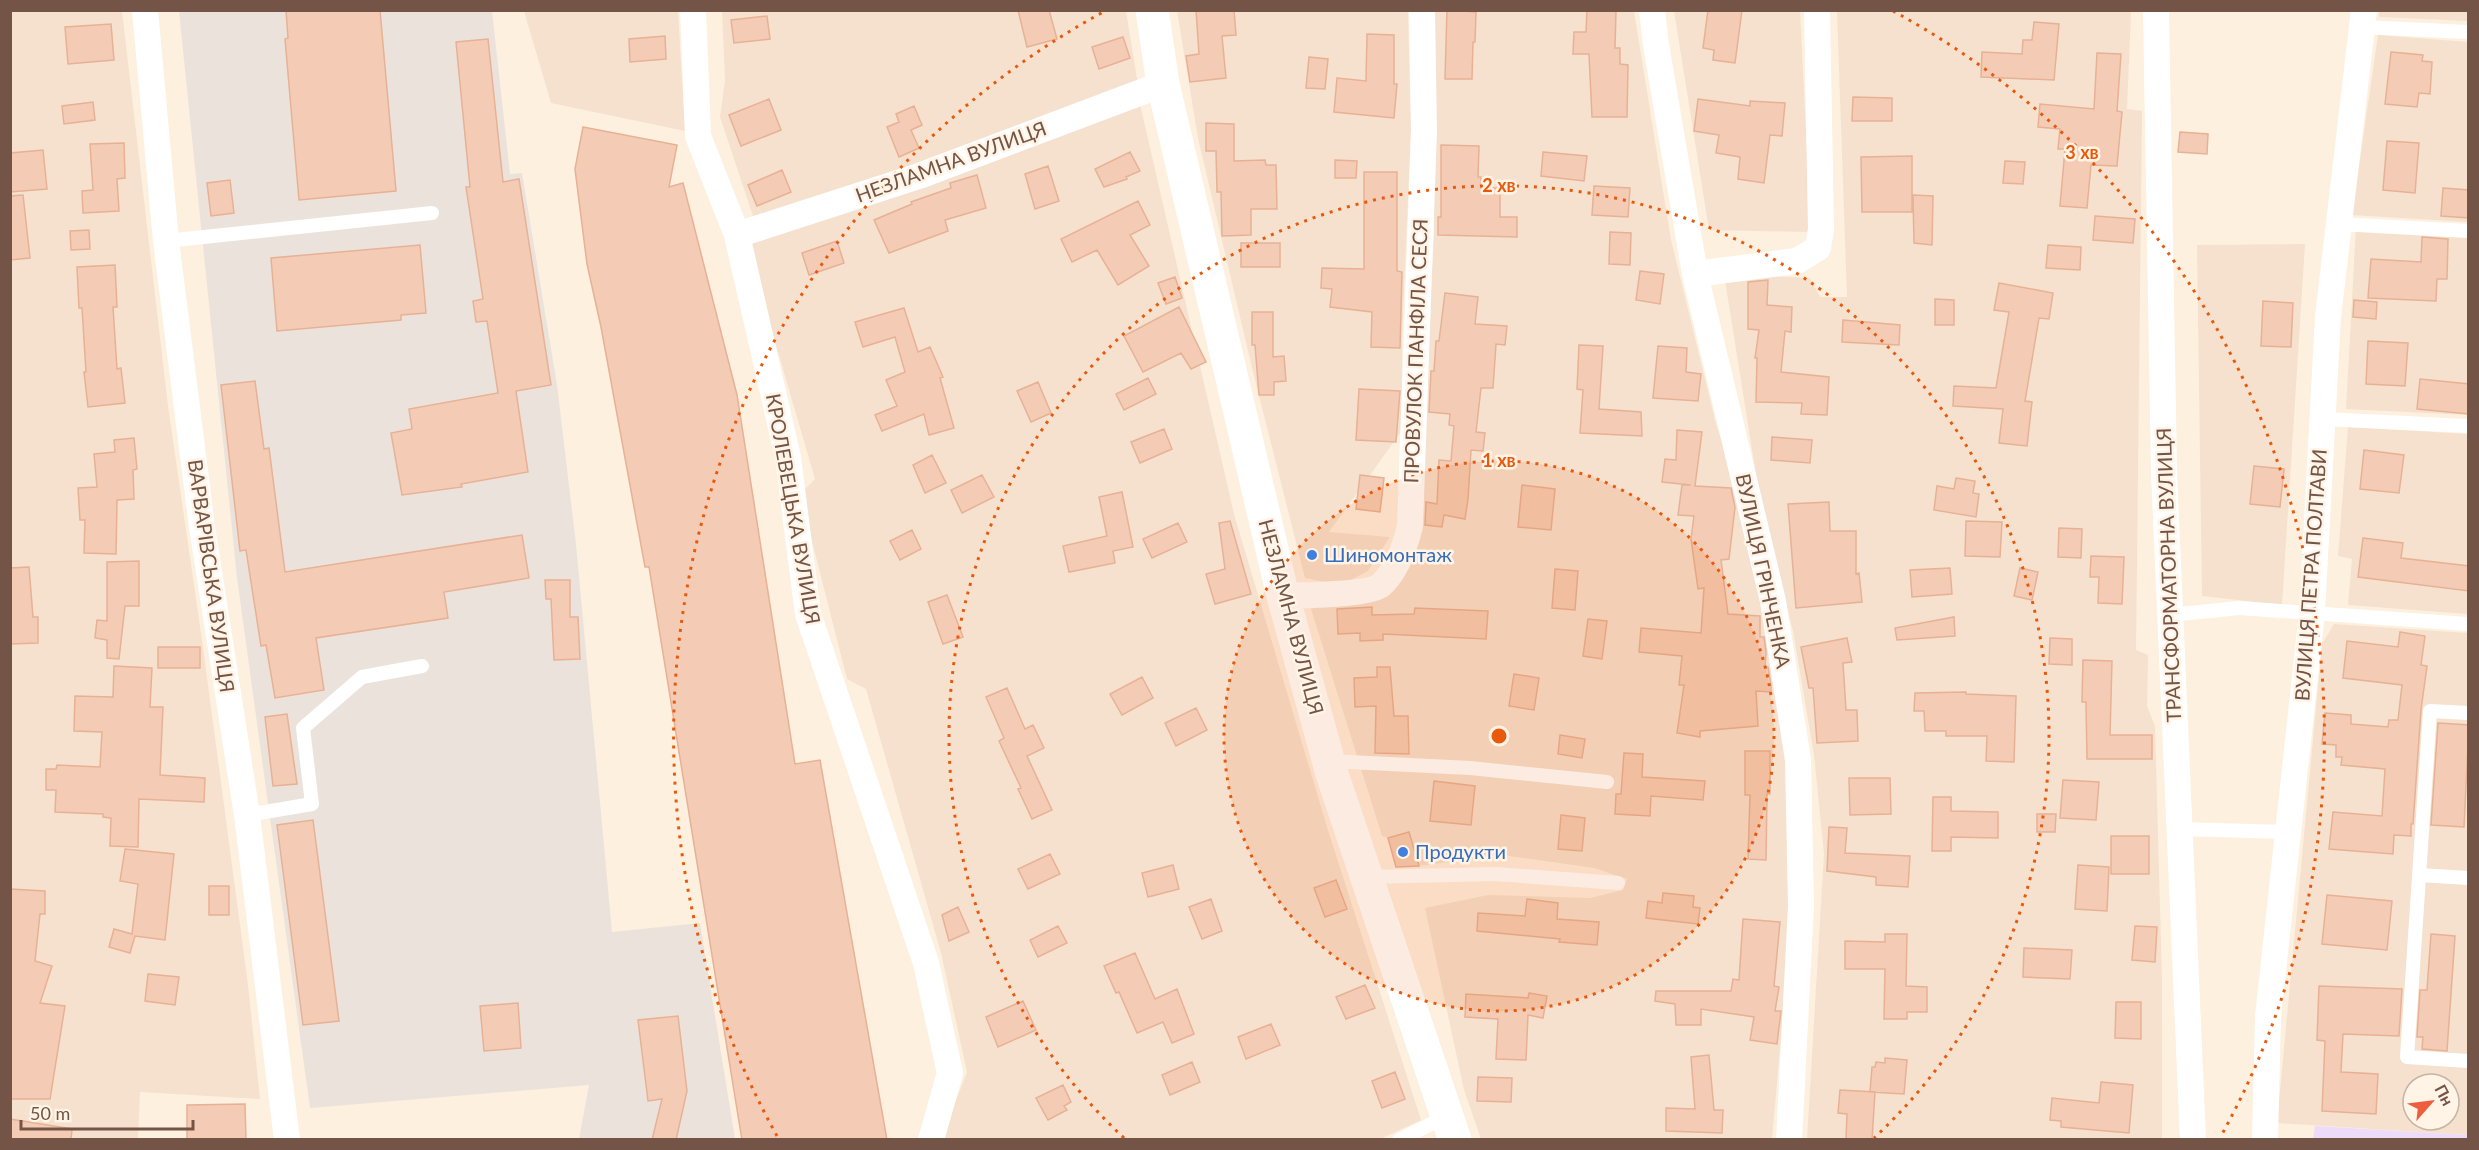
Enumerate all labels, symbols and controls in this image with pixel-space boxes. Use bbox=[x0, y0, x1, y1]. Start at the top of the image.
street label: НЕЗЛАМНА ВУЛИЦЯ bbox=[852, 115, 1049, 207]
text: 3 хв bbox=[2065, 141, 2099, 163]
text: 2 хв bbox=[1482, 174, 1516, 196]
street label: ПРОВУЛОК ПАНФІЛА СЕСЯ bbox=[1398, 218, 1432, 484]
street label: КРОЛЕВЕЦЬКА ВУЛИЦЯ bbox=[762, 392, 826, 626]
street label: ТРАНСФОРМАТОРНА ВУЛИЦЯ bbox=[2151, 427, 2185, 723]
street label: ВУЛИЦЯ ПЕТРА ПОЛТАВИ bbox=[2289, 448, 2331, 702]
text: 1 хв bbox=[1482, 449, 1516, 471]
street label: ВАРВАРІВСЬКА ВУЛИЦЯ bbox=[184, 458, 240, 694]
street label: ВУЛИЦЯ ГРІНЧЕНКА bbox=[1732, 471, 1796, 671]
street label: НЕЗЛАМНА ВУЛИЦЯ bbox=[1254, 516, 1330, 717]
place label: Шиномонтаж bbox=[1324, 542, 1452, 566]
marker: Шиномонтаж bbox=[1305, 548, 1319, 562]
centre of rings bbox=[1489, 726, 1509, 746]
place label: Продукти bbox=[1415, 839, 1506, 863]
marker: Продукти bbox=[1396, 845, 1410, 859]
north arrow bbox=[2401, 1072, 2461, 1132]
text: Пн bbox=[2431, 1081, 2458, 1108]
scale bar bbox=[21, 1093, 194, 1131]
text: 50 m bbox=[30, 1102, 70, 1124]

